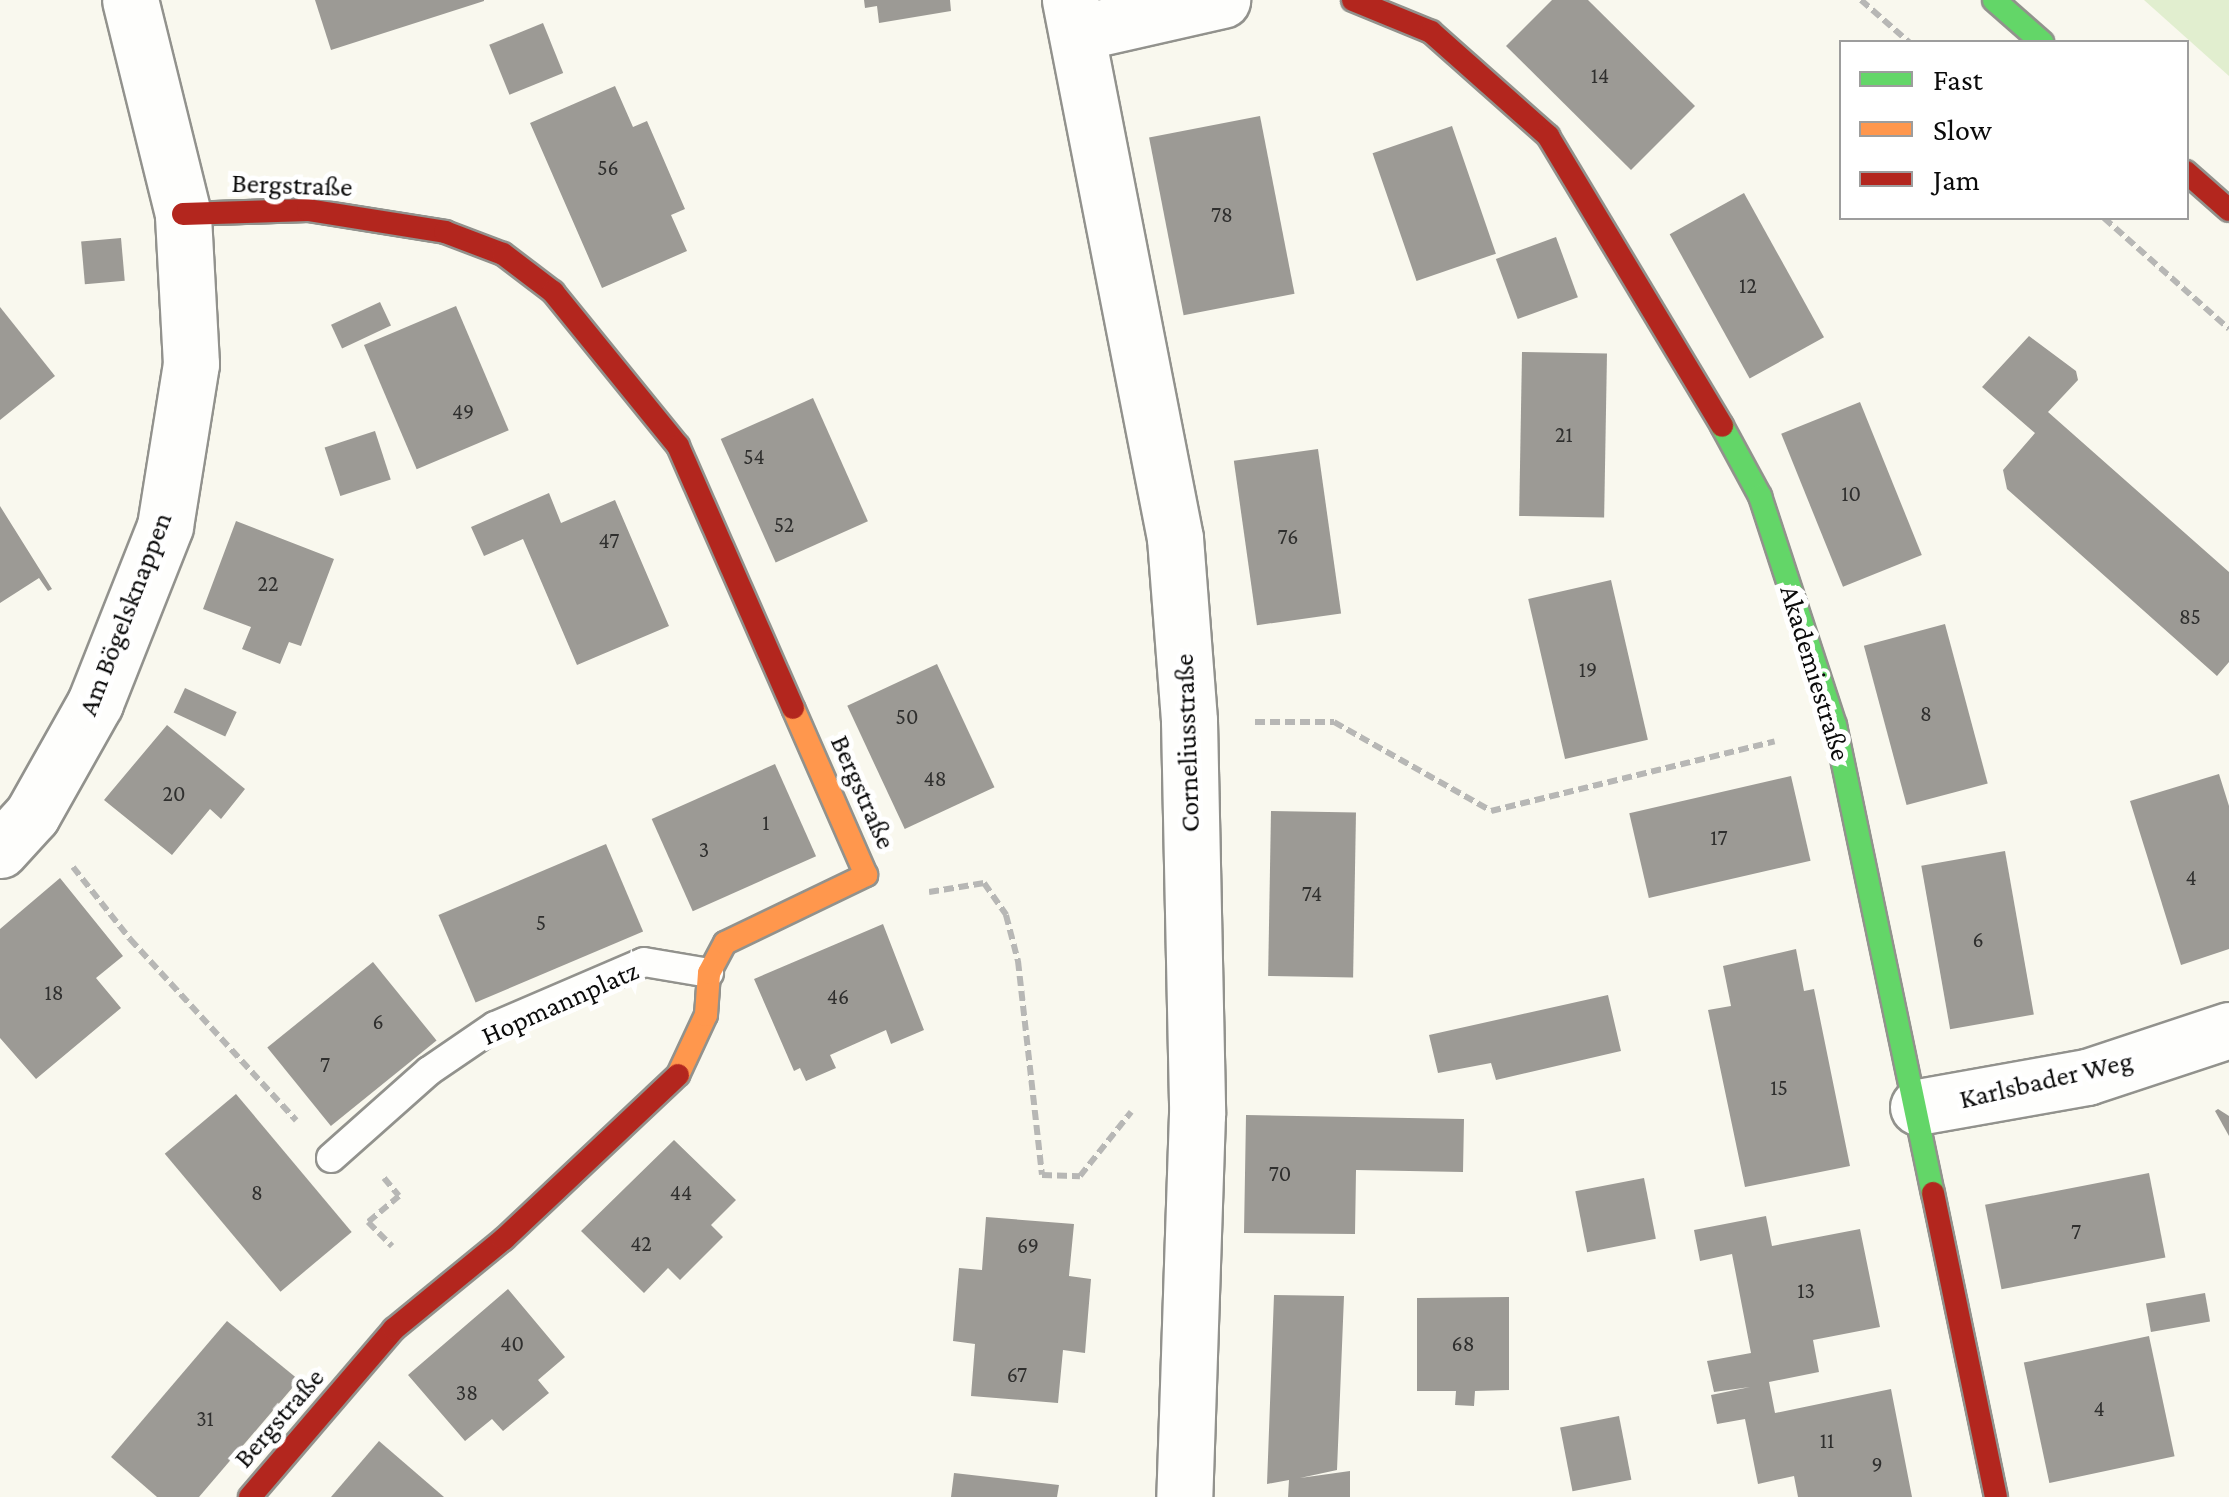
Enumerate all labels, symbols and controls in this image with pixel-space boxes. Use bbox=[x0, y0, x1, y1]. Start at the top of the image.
legend bbox=[1839, 40, 2189, 220]
house number: 14 bbox=[1591, 63, 1609, 89]
text: Fast bbox=[1933, 63, 1983, 96]
text: Slow bbox=[1933, 113, 1992, 146]
house number: 56 bbox=[597, 155, 619, 181]
text: Jam bbox=[1933, 163, 1980, 196]
street label: Bergstraße bbox=[231, 166, 353, 204]
house number: 78 bbox=[1211, 202, 1233, 228]
house number: 12 bbox=[1739, 273, 1757, 299]
house number: 49 bbox=[452, 399, 474, 425]
house number: 21 bbox=[1555, 422, 1573, 448]
house number: 54 bbox=[743, 444, 765, 470]
house number: 10 bbox=[1841, 481, 1861, 507]
street label: Am Bögelsknappen bbox=[71, 508, 179, 720]
house number: 52 bbox=[774, 512, 794, 538]
house number: 76 bbox=[1277, 524, 1299, 550]
house number: 47 bbox=[599, 528, 619, 554]
house number: 22 bbox=[258, 571, 278, 597]
street label: Akademiestraße bbox=[1772, 581, 1858, 765]
house number: 85 bbox=[2179, 604, 2201, 630]
street label: Corneliusstraße bbox=[1167, 653, 1207, 833]
house number: 19 bbox=[1579, 657, 1597, 683]
house number: 8 bbox=[1920, 701, 1932, 727]
house number: 50 bbox=[896, 704, 918, 730]
street label: Bergstraße bbox=[823, 730, 903, 854]
house number: 48 bbox=[923, 766, 947, 792]
house number: 20 bbox=[163, 781, 185, 807]
house number: 1 bbox=[762, 810, 770, 836]
house number: 17 bbox=[1710, 825, 1728, 851]
house number: 3 bbox=[699, 837, 709, 863]
house number: 4 bbox=[2185, 865, 2197, 891]
house number: 74 bbox=[1302, 881, 1322, 907]
house number: 5 bbox=[536, 910, 546, 936]
house number: 6 bbox=[1972, 927, 1984, 953]
street label: Hopmannplatz bbox=[476, 953, 644, 1053]
house number: 18 bbox=[44, 980, 64, 1006]
house number: 46 bbox=[827, 984, 849, 1010]
house number: 6 bbox=[372, 1009, 384, 1035]
street label: Karlsbader Weg bbox=[1956, 1044, 2136, 1116]
house number: 7 bbox=[320, 1052, 330, 1078]
house number: 15 bbox=[1770, 1075, 1788, 1101]
house number: 70 bbox=[1269, 1161, 1291, 1187]
house number: 8 bbox=[251, 1180, 263, 1206]
house number: 44 bbox=[670, 1180, 692, 1206]
house number: 7 bbox=[2071, 1219, 2081, 1245]
house number: 42 bbox=[630, 1231, 652, 1257]
house number: 69 bbox=[1017, 1233, 1039, 1259]
house number: 13 bbox=[1797, 1278, 1815, 1304]
house number: 40 bbox=[500, 1331, 524, 1357]
house number: 68 bbox=[1451, 1331, 1475, 1357]
street label: Bergstraße bbox=[227, 1361, 331, 1475]
house number: 67 bbox=[1007, 1362, 1027, 1388]
house number: 38 bbox=[456, 1380, 478, 1406]
house number: 4 bbox=[2093, 1396, 2105, 1422]
house number: 31 bbox=[196, 1406, 214, 1432]
house number: 11 bbox=[1820, 1428, 1834, 1454]
house number: 9 bbox=[1871, 1452, 1883, 1478]

